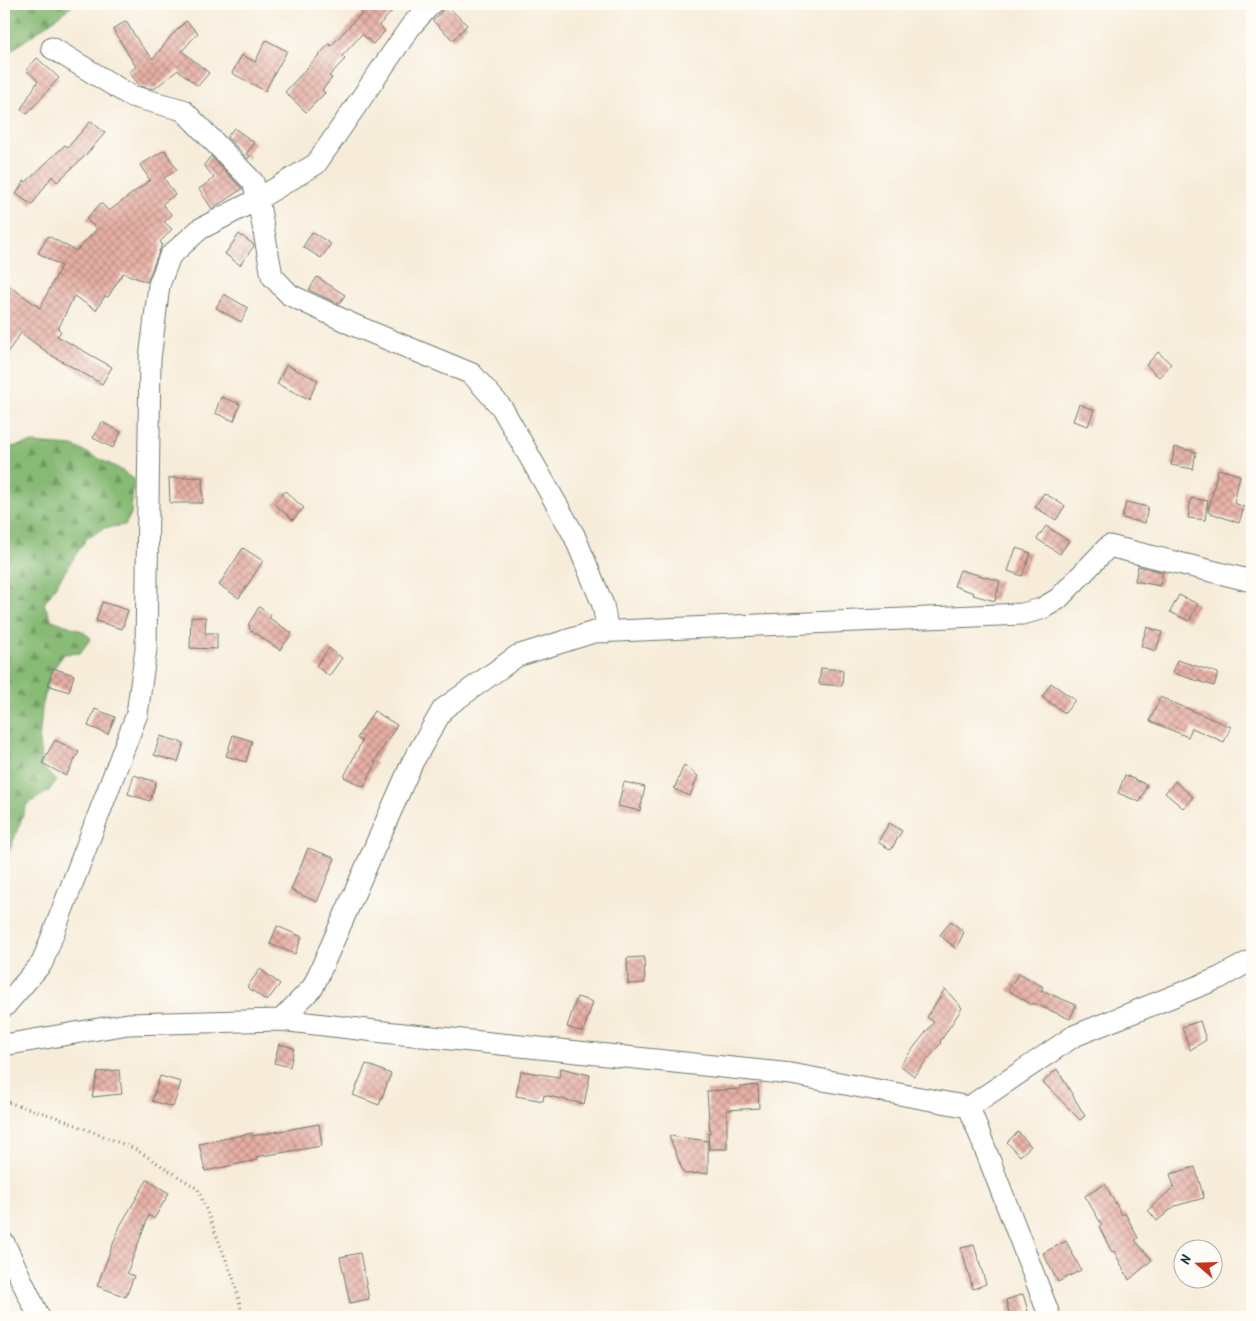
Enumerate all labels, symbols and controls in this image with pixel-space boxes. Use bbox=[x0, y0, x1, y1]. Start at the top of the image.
north arrow bbox=[1174, 1238, 1224, 1288]
text: N bbox=[1175, 1252, 1199, 1268]

